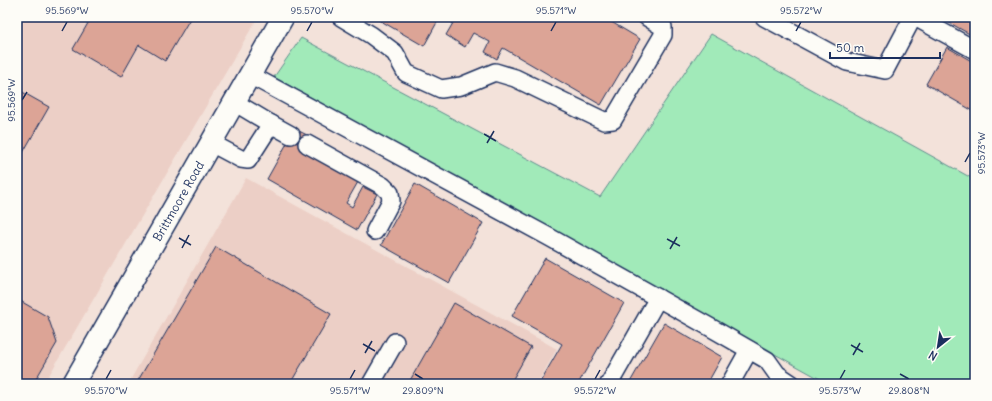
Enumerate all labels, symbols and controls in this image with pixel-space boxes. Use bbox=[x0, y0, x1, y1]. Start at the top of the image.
text: 95.569°W bbox=[45, 4, 89, 17]
text: 95.570°W bbox=[290, 4, 334, 17]
text: 95.571°W bbox=[536, 4, 576, 17]
text: 95.572°W bbox=[780, 4, 822, 17]
scale bar bbox=[830, 34, 940, 60]
text: 50 m bbox=[836, 40, 865, 55]
text: 95.569°W bbox=[5, 78, 18, 122]
text: 95.573°W bbox=[975, 132, 988, 174]
street label: Brittmoore Road bbox=[149, 158, 207, 243]
north arrow bbox=[918, 327, 958, 367]
text: N bbox=[926, 348, 940, 364]
text: 95.570°W bbox=[84, 384, 128, 397]
text: 95.571°W bbox=[330, 384, 370, 397]
text: 29.809°N bbox=[402, 384, 444, 397]
text: 95.572°W bbox=[574, 384, 616, 397]
text: 95.573°W bbox=[819, 384, 861, 397]
text: 29.808°N bbox=[888, 384, 930, 397]

